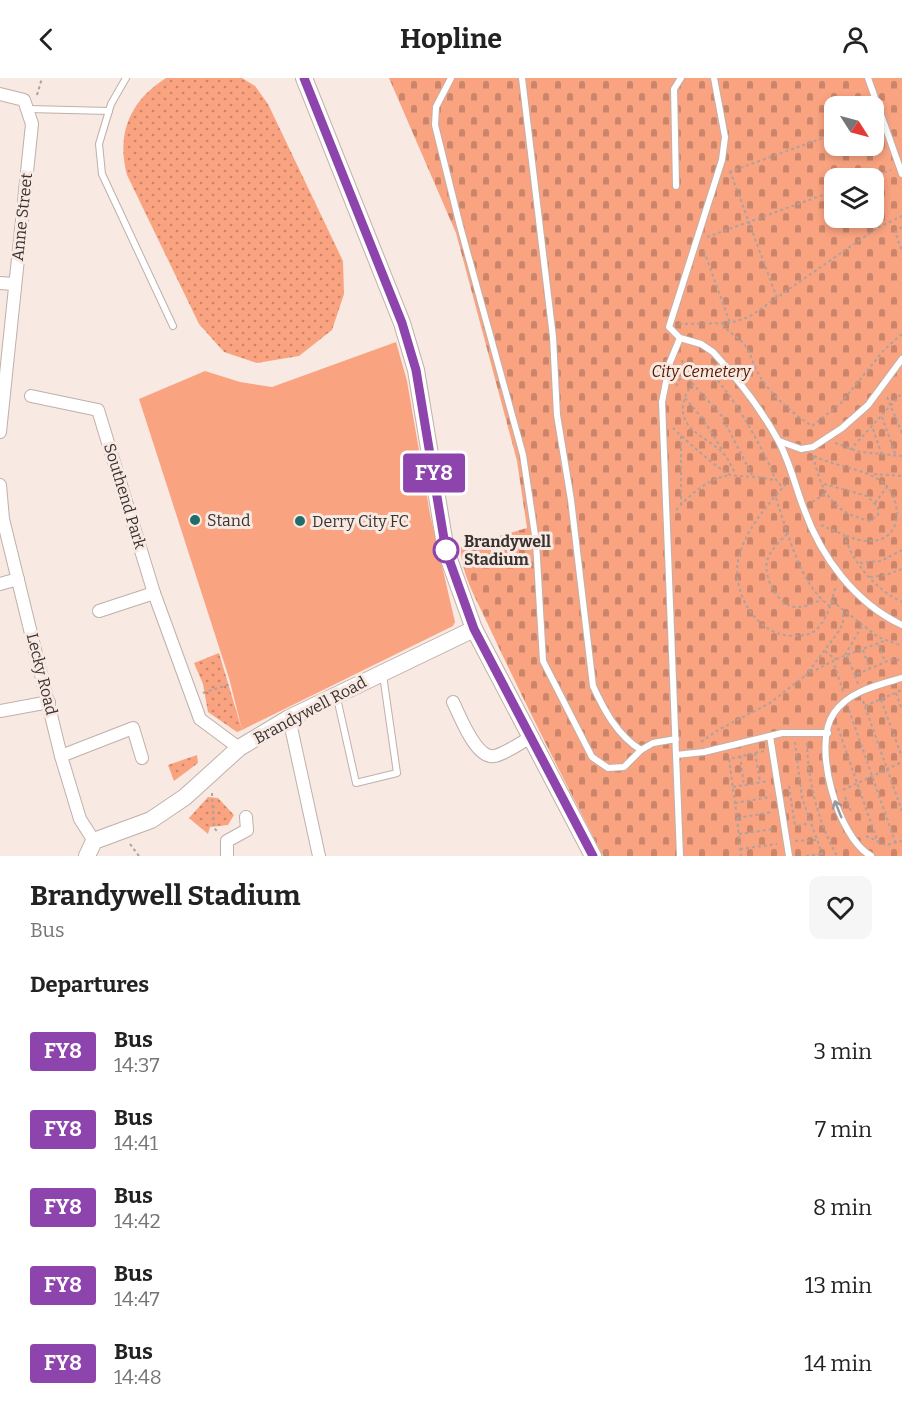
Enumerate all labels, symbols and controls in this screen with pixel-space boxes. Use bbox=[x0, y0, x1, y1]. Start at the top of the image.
icon: back bbox=[30, 23, 63, 56]
text: Hopline bbox=[400, 23, 502, 55]
icon: person bbox=[839, 23, 872, 56]
north arrow bbox=[824, 96, 884, 156]
map controls bbox=[824, 96, 884, 228]
button: layers bbox=[824, 168, 884, 228]
street label: Anne Street bbox=[8, 172, 36, 262]
park label: City Cemetery bbox=[651, 362, 751, 381]
street label: Southend Park bbox=[100, 441, 150, 551]
line badge: FY8 bbox=[400, 454, 468, 492]
text: FY8 bbox=[415, 460, 453, 486]
place label: Stand bbox=[207, 511, 251, 530]
place label: Derry City FC bbox=[312, 512, 409, 531]
marker: Stand bbox=[188, 513, 202, 527]
marker: Derry City FC bbox=[293, 514, 307, 528]
place label: Brandywell Stadium bbox=[464, 532, 551, 569]
marker: Brandywell Stadium bbox=[433, 537, 459, 563]
street label: Lecky Road bbox=[23, 631, 61, 717]
street label: Brandywell Road bbox=[250, 672, 370, 748]
one-way arrow bbox=[832, 800, 843, 818]
button: heart bbox=[809, 876, 872, 939]
text: Brandywell Stadium bbox=[30, 879, 301, 912]
text: Bus bbox=[30, 918, 65, 942]
text: Departures bbox=[30, 971, 149, 998]
text: Bus bbox=[114, 1026, 153, 1053]
text: FY8 bbox=[44, 1038, 82, 1064]
text: 3 min bbox=[814, 1038, 872, 1065]
text: 14:37 bbox=[114, 1053, 159, 1077]
text: Bus bbox=[114, 1104, 153, 1131]
text: FY8 bbox=[44, 1116, 82, 1142]
text: 7 min bbox=[815, 1116, 872, 1143]
text: 14:41 bbox=[114, 1131, 158, 1155]
text: Bus bbox=[114, 1182, 153, 1209]
text: FY8 bbox=[44, 1194, 82, 1220]
text: 8 min bbox=[813, 1194, 872, 1221]
text: 14:42 bbox=[114, 1209, 161, 1233]
text: Bus bbox=[114, 1260, 153, 1287]
text: FY8 bbox=[44, 1272, 82, 1298]
text: 13 min bbox=[805, 1272, 872, 1299]
text: 14:47 bbox=[114, 1287, 159, 1311]
text: Bus bbox=[114, 1338, 153, 1365]
text: FY8 bbox=[44, 1350, 82, 1376]
text: 14 min bbox=[804, 1350, 872, 1377]
text: 14:48 bbox=[114, 1365, 162, 1389]

